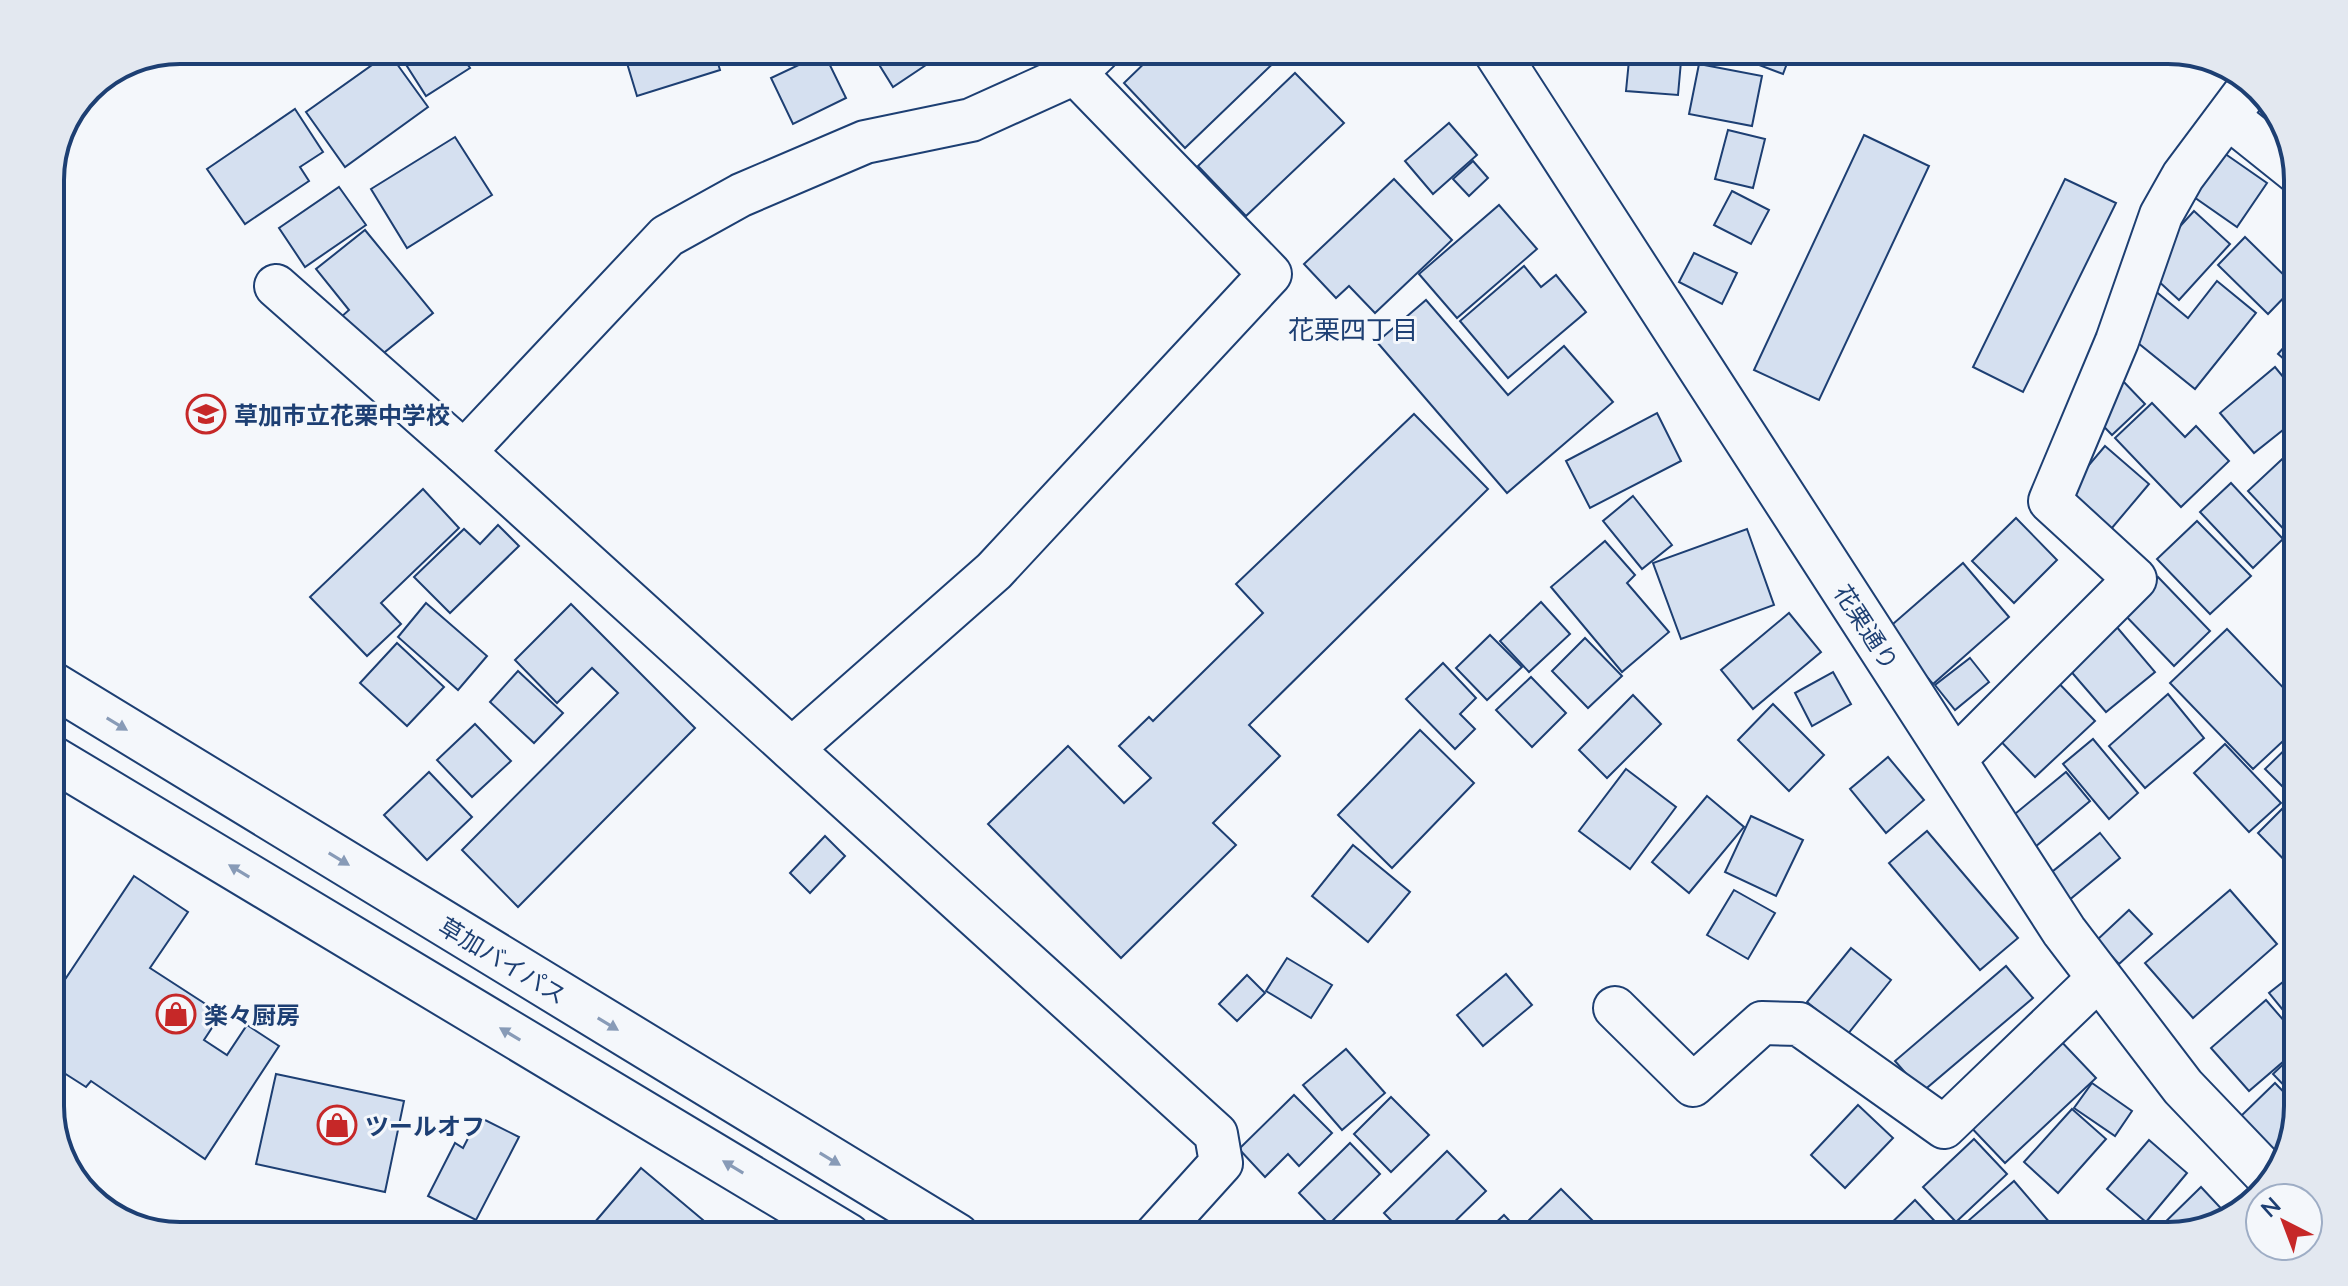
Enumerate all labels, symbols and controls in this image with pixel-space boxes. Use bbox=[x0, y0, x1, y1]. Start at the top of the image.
district label: 花栗四丁目 bbox=[1288, 313, 1418, 345]
school or university icon: 草加市立花栗中学校 bbox=[185, 393, 227, 435]
place label: 草加市立花栗中学校 bbox=[234, 400, 450, 429]
street label: 花栗通り bbox=[1829, 579, 1905, 675]
one-way arrow bbox=[106, 716, 128, 730]
one-way arrow bbox=[328, 852, 350, 866]
one-way arrow bbox=[228, 864, 250, 878]
street label: 草加バイパス bbox=[434, 911, 572, 1009]
shop icon: 楽々厨房 bbox=[155, 993, 197, 1035]
place label: 楽々厨房 bbox=[204, 1000, 300, 1029]
one-way arrow bbox=[597, 1016, 619, 1030]
one-way arrow bbox=[499, 1027, 521, 1041]
shop icon: ツールオフ bbox=[316, 1104, 358, 1146]
place label: ツールオフ bbox=[365, 1111, 485, 1140]
one-way arrow bbox=[819, 1151, 842, 1166]
one-way arrow bbox=[722, 1160, 744, 1174]
north arrow bbox=[2244, 1182, 2324, 1262]
text: N bbox=[2255, 1191, 2286, 1222]

